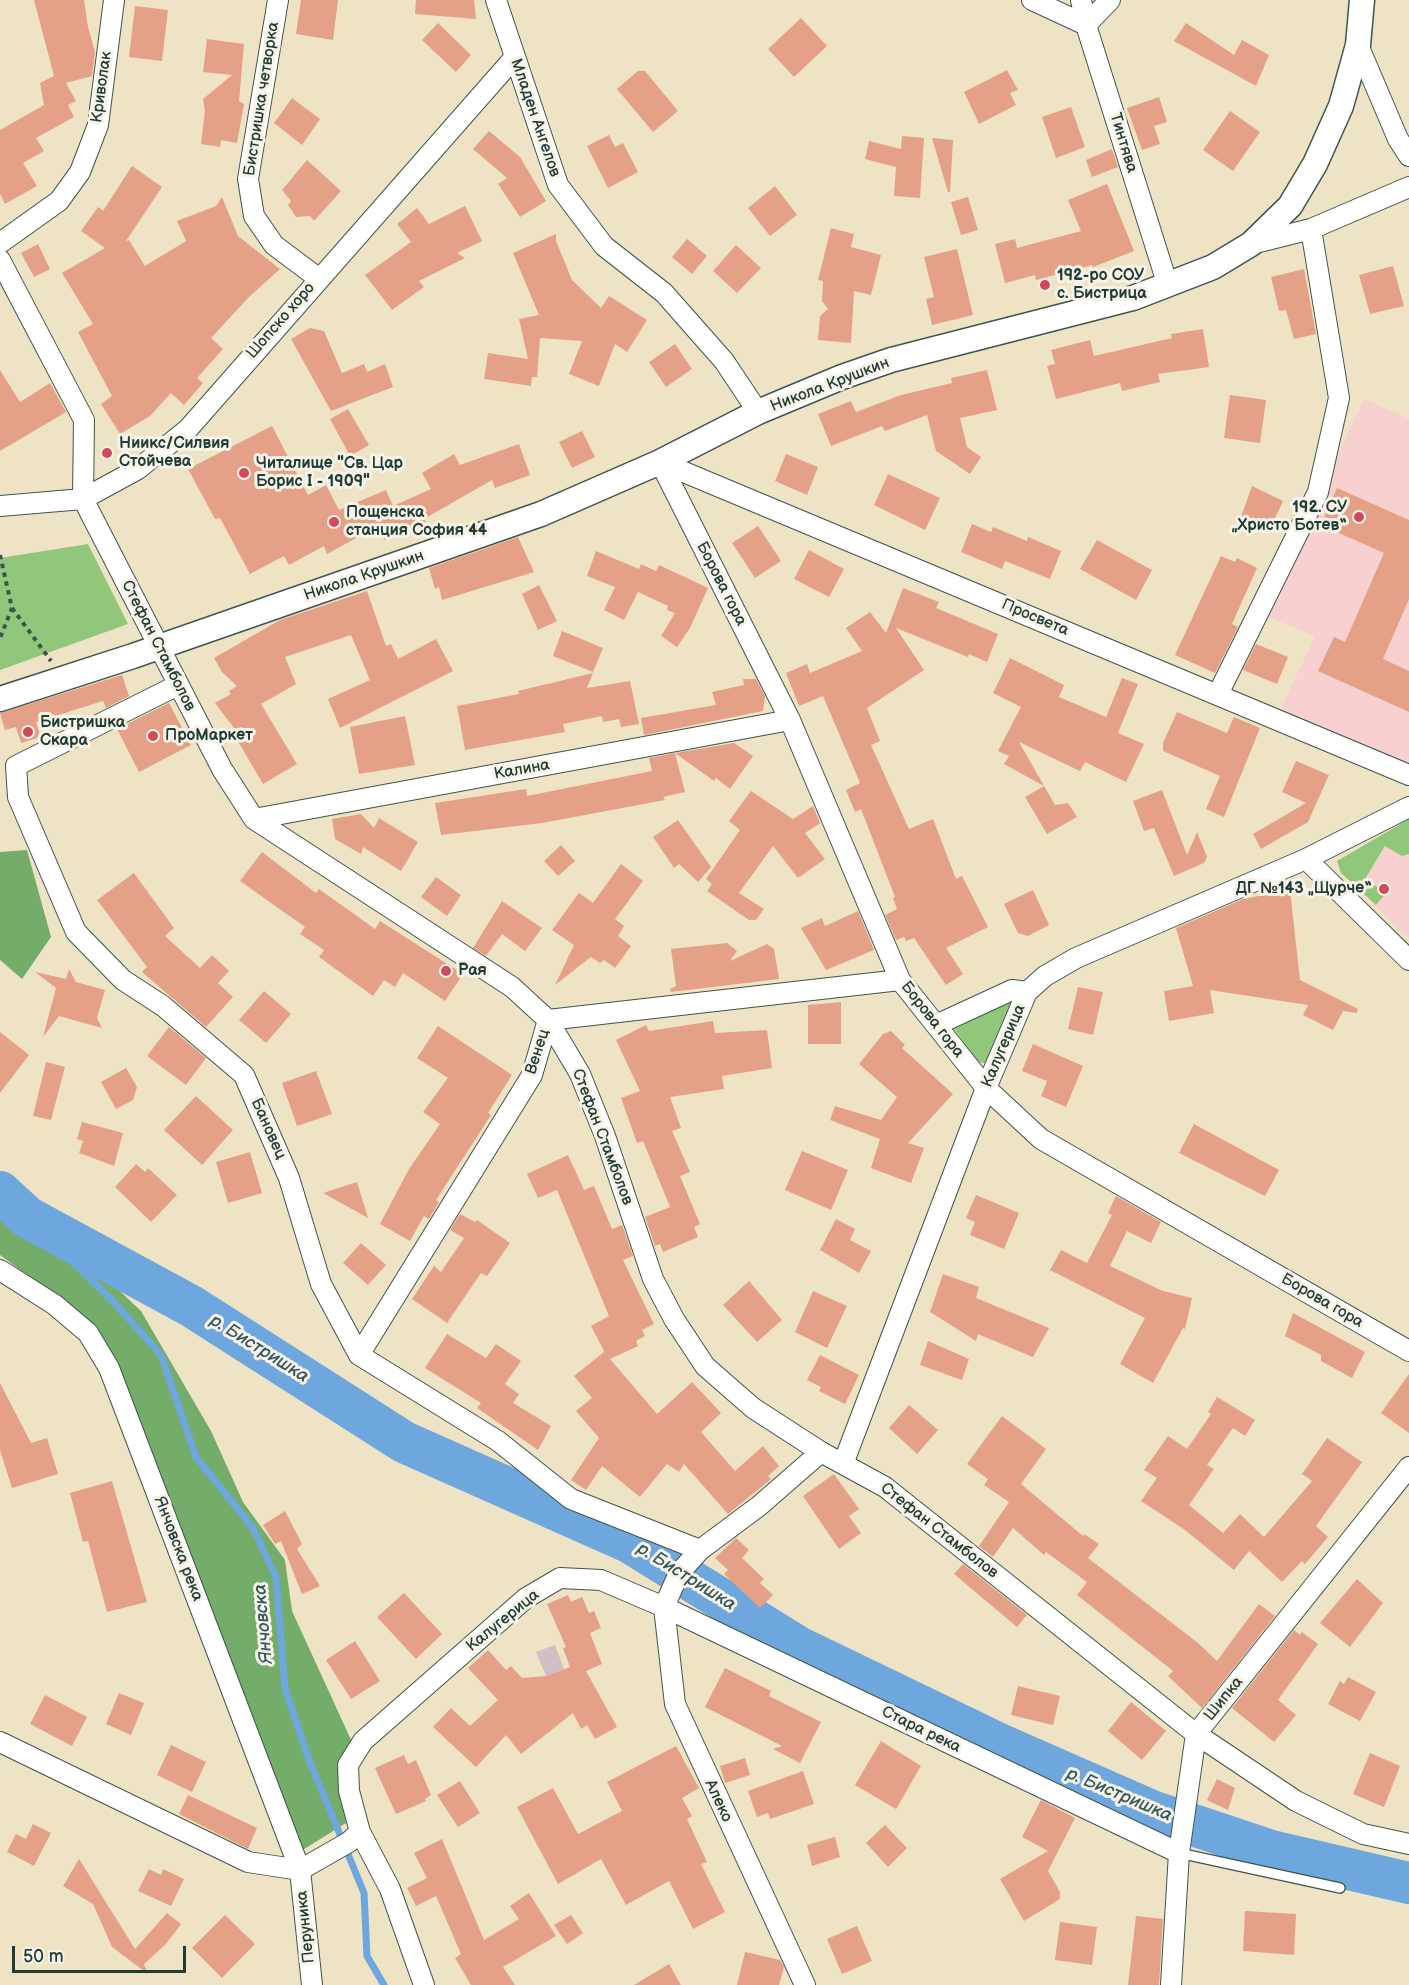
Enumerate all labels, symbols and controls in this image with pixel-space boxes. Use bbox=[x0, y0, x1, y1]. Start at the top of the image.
street label: Бистришка четворка bbox=[240, 21, 284, 177]
street label: Криволак bbox=[87, 50, 117, 124]
street label: Младен Ангелов bbox=[506, 56, 564, 180]
street label: Тинтява bbox=[1105, 111, 1141, 175]
place label: 192-ро СОУ с. Бистрица bbox=[1057, 266, 1146, 304]
marker: 192-ро СОУ с. Бистрица bbox=[1038, 278, 1052, 292]
street label: Шопско хоро bbox=[243, 279, 319, 363]
street label: Никола Крушкин bbox=[768, 354, 892, 416]
place label: Ниикс/Силвия Стойчева bbox=[119, 434, 229, 472]
marker: Ниикс/Силвия Стойчева bbox=[100, 446, 114, 460]
place label: Читалище "Св. Цар Борис I - 1909" bbox=[256, 454, 403, 492]
marker: Читалище "Св. Цар Борис I - 1909" bbox=[237, 466, 251, 480]
place label: 192. СУ „Христо Ботев“ bbox=[1232, 498, 1347, 536]
place label: Пощенска станция София 44 bbox=[346, 503, 487, 541]
marker: 192. СУ „Христо Ботев“ bbox=[1352, 510, 1366, 524]
marker: Пощенска станция София 44 bbox=[327, 515, 341, 529]
street label: Борова гора bbox=[692, 539, 750, 629]
street label: Никола Крушкин bbox=[301, 546, 427, 606]
street label: Стефан Стамболов bbox=[117, 577, 199, 715]
street label: Просвета bbox=[999, 595, 1071, 641]
place label: Бистришка Скара bbox=[40, 713, 125, 751]
marker: Бистришка Скара bbox=[21, 725, 35, 739]
place label: ПроМаркет bbox=[165, 726, 253, 746]
marker: ПроМаркет bbox=[146, 729, 160, 743]
street label: Калина bbox=[493, 756, 551, 784]
place label: ДГ №143 „Щурче“ bbox=[1236, 879, 1372, 899]
marker: ДГ №143 „Щурче“ bbox=[1377, 882, 1391, 896]
place label: Рая bbox=[458, 961, 487, 981]
marker: Рая bbox=[439, 964, 453, 978]
street label: Борова гора bbox=[896, 978, 968, 1062]
street label: Калугерица bbox=[978, 1002, 1030, 1090]
street label: Венец bbox=[522, 1027, 554, 1077]
street label: Стефан Стамболов bbox=[567, 1066, 637, 1208]
street label: Бановец bbox=[246, 1096, 290, 1162]
street label: Борова гора bbox=[1278, 1270, 1366, 1332]
water label: р. Бистришка bbox=[206, 1310, 312, 1388]
street label: Стефан Стамболов bbox=[876, 1479, 1002, 1583]
street label: Янчовска река bbox=[149, 1494, 207, 1604]
water label: р. Бистришка bbox=[633, 1538, 739, 1616]
water label: Янчовска bbox=[250, 1583, 278, 1665]
street label: Калугерица bbox=[463, 1586, 543, 1656]
street label: Шипка bbox=[1200, 1673, 1248, 1725]
street label: Стара река bbox=[878, 1703, 964, 1757]
water label: р. Бистришка bbox=[1063, 1763, 1175, 1827]
street label: Алеко bbox=[700, 1777, 736, 1825]
street label: Перуника bbox=[293, 1890, 319, 1964]
scale bar bbox=[15, 1934, 189, 1972]
text: 50 m bbox=[23, 1946, 64, 1967]

